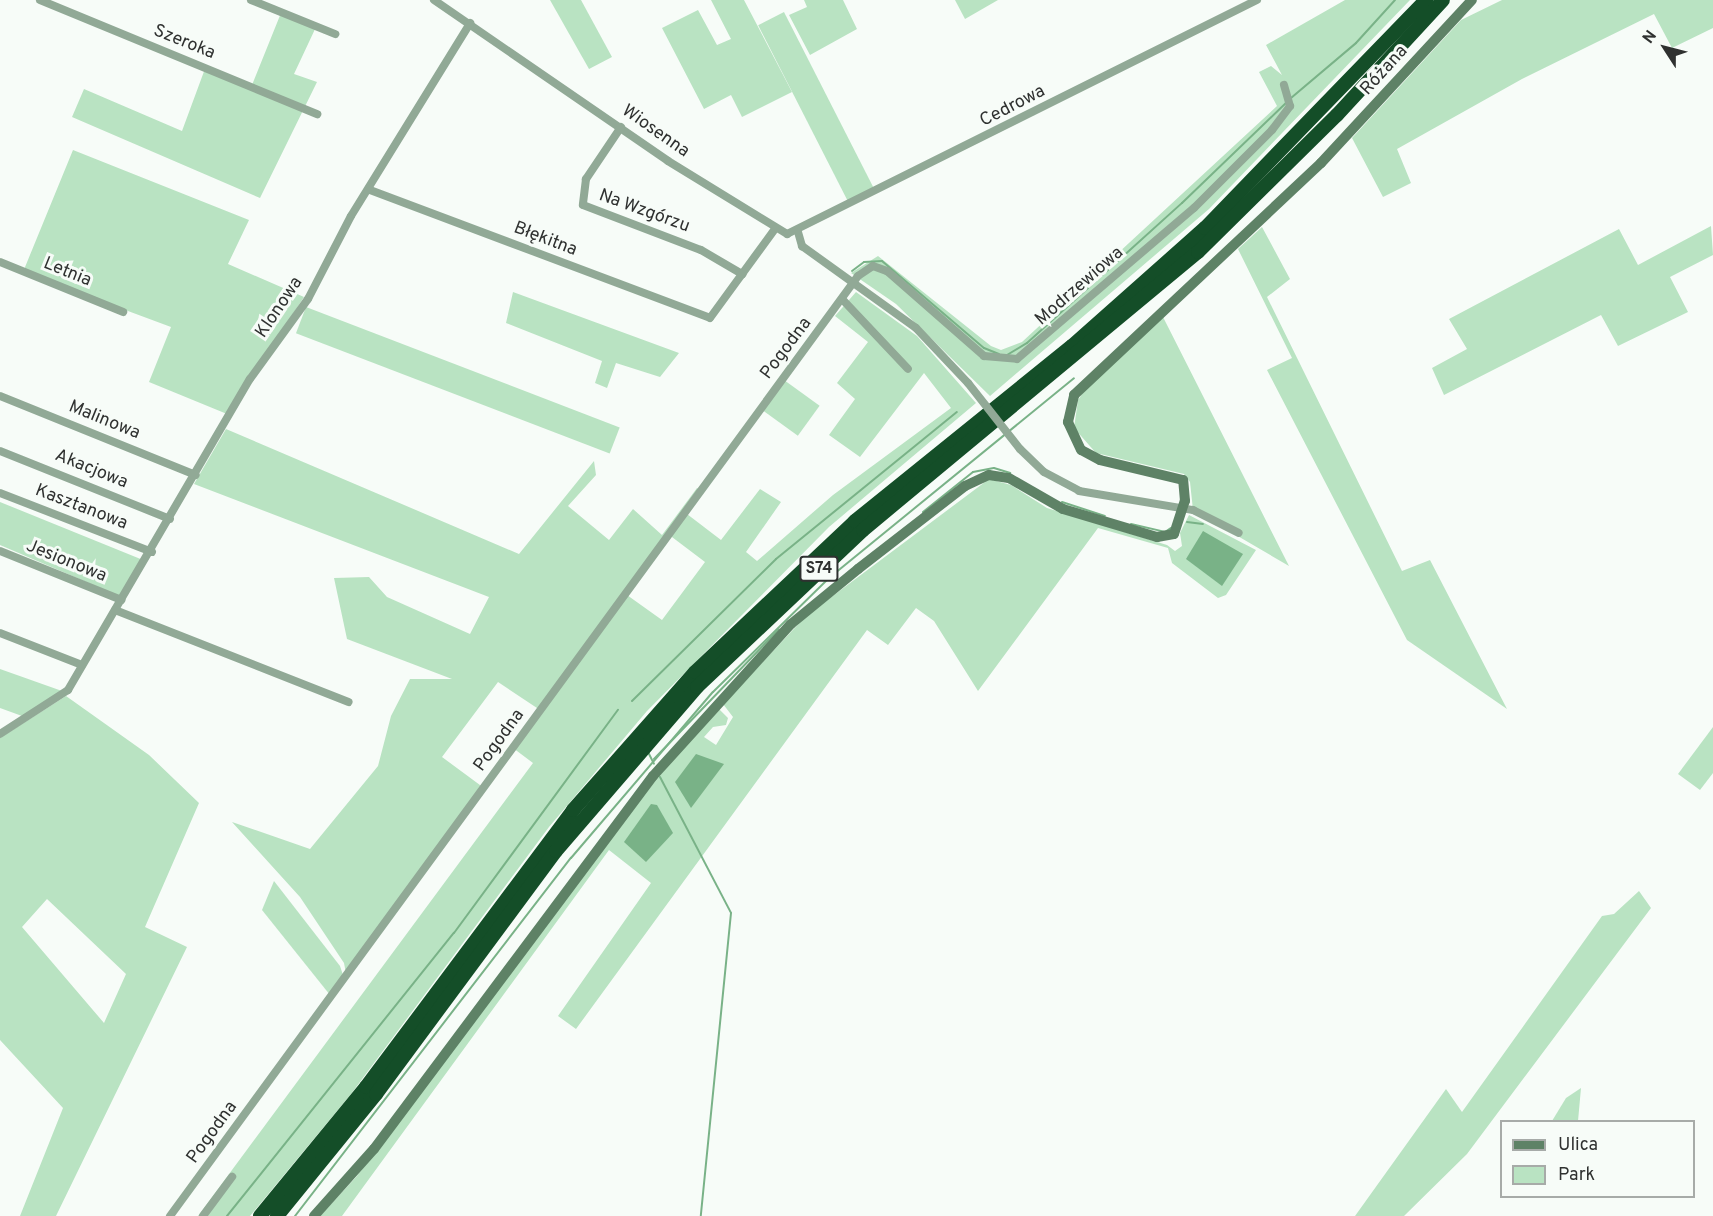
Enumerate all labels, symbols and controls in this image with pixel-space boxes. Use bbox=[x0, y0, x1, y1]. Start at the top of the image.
north arrow bbox=[1635, 18, 1695, 78]
street label: Szeroka bbox=[150, 21, 218, 65]
text: N bbox=[1639, 27, 1662, 48]
street label: Różana bbox=[1357, 41, 1413, 101]
street label: Cedrowa bbox=[977, 81, 1049, 133]
street label: Wiosenna bbox=[617, 101, 693, 163]
street label: Na Wzgórzu bbox=[595, 186, 693, 238]
street label: Błękitna bbox=[510, 218, 580, 262]
street label: Modrzewiowa bbox=[1032, 243, 1128, 331]
street label: Letnia bbox=[40, 254, 94, 292]
street label: Klonowa bbox=[252, 273, 308, 343]
street label: Pogodna bbox=[757, 314, 817, 384]
street label: Malinowa bbox=[65, 397, 143, 445]
street label: Akacjowa bbox=[51, 446, 131, 494]
street label: Kasztanowa bbox=[32, 481, 130, 535]
street label: Jesionowa bbox=[23, 536, 109, 588]
road number: S74 bbox=[798, 556, 840, 582]
street label: Pogodna bbox=[470, 706, 530, 776]
street label: Pogodna bbox=[183, 1098, 243, 1168]
legend bbox=[1500, 1120, 1695, 1198]
text: Ulica bbox=[1558, 1134, 1598, 1157]
text: Park bbox=[1558, 1164, 1595, 1187]

